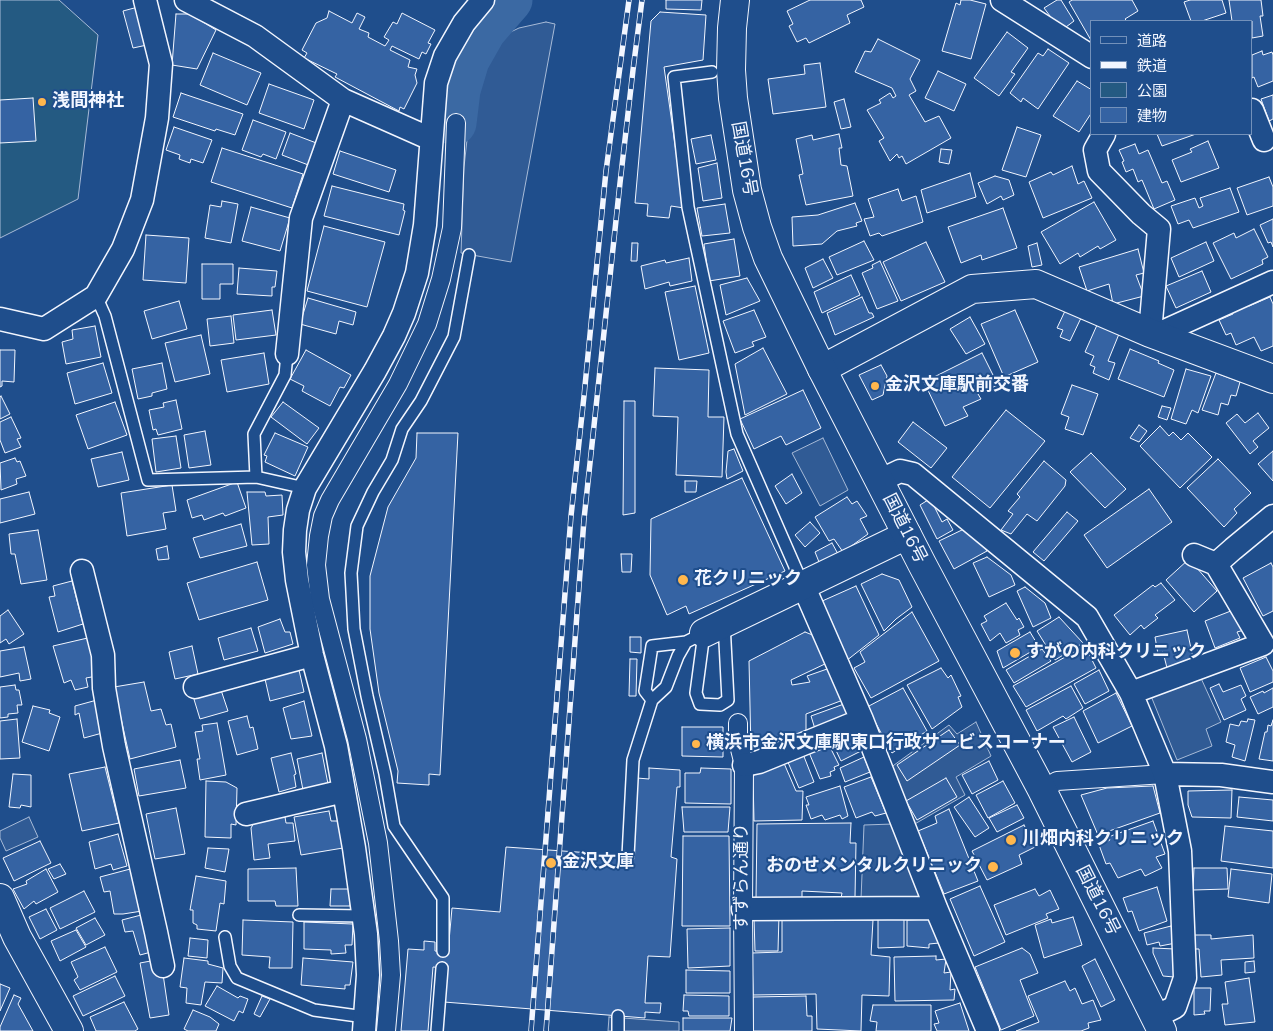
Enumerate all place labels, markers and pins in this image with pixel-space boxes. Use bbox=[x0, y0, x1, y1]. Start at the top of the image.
place label: 浅間神社 bbox=[52, 91, 124, 113]
marker: 浅間神社 bbox=[36, 96, 48, 108]
place label: 金沢文庫駅前交番 bbox=[885, 375, 1029, 397]
marker: 金沢文庫駅前交番 bbox=[869, 380, 881, 392]
place label: 花クリニック bbox=[694, 569, 802, 591]
marker: 花クリニック bbox=[676, 573, 690, 587]
place label: すがの内科クリニック bbox=[1026, 642, 1206, 664]
marker: すがの内科クリニック bbox=[1008, 646, 1022, 660]
place label: 横浜市金沢文庫駅東口行政サービスコーナー bbox=[706, 733, 1066, 755]
marker: 横浜市金沢文庫駅東口行政サービスコーナー bbox=[690, 738, 702, 750]
place label: 川畑内科クリニック bbox=[1022, 829, 1184, 851]
marker: 川畑内科クリニック bbox=[1004, 833, 1018, 847]
place label: 金沢文庫 bbox=[562, 852, 634, 874]
marker: 金沢文庫 bbox=[544, 856, 558, 870]
place label: おのせメンタルクリニック bbox=[766, 856, 982, 878]
marker: おのせメンタルクリニック bbox=[986, 860, 1000, 874]

